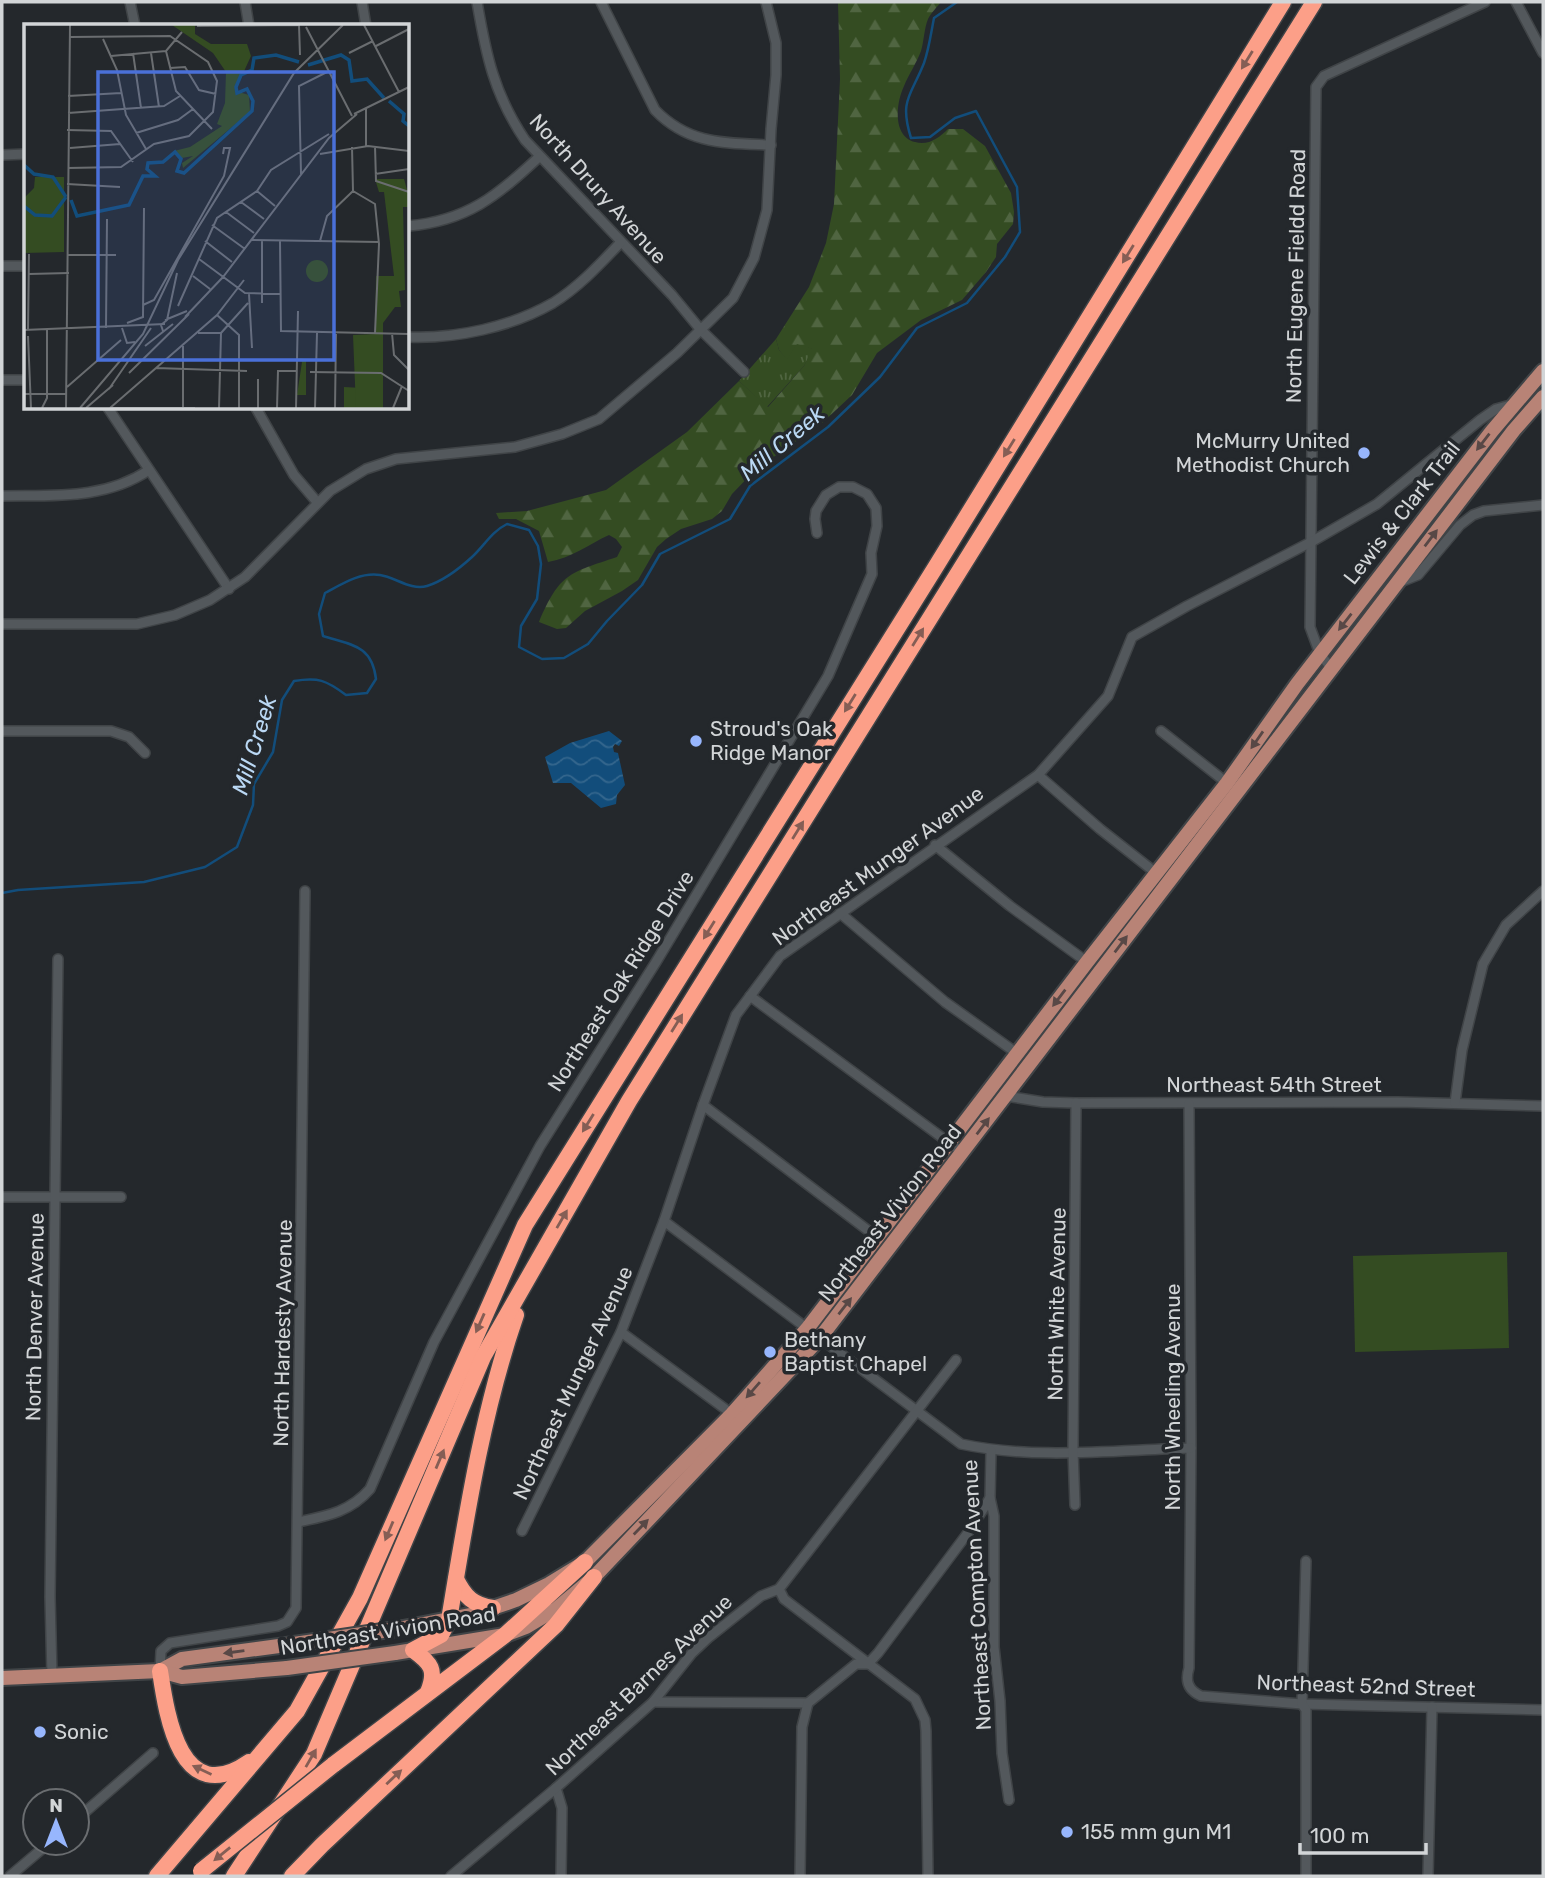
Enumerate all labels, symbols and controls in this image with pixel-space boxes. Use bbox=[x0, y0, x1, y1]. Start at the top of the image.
inset map bbox=[24, 24, 410, 410]
one-way arrow bbox=[1240, 50, 1253, 69]
street label: North Drury Avenue bbox=[525, 109, 672, 269]
street label: North Eugene Fieldd Road bbox=[1281, 149, 1310, 403]
one-way arrow bbox=[1121, 244, 1134, 263]
water label: Mill Creek bbox=[734, 399, 831, 487]
place label: McMurry United Methodist Church bbox=[1175, 428, 1350, 477]
one-way arrow bbox=[1476, 432, 1491, 450]
street label: Lewis & Clark Trail bbox=[1338, 436, 1465, 589]
one-way arrow bbox=[1002, 438, 1015, 457]
marker: McMurry United Methodist Church bbox=[1356, 445, 1372, 461]
one-way arrow bbox=[1424, 530, 1439, 548]
one-way arrow bbox=[1338, 613, 1352, 631]
one-way arrow bbox=[912, 627, 925, 646]
water label: Mill Creek bbox=[226, 691, 283, 798]
one-way arrow bbox=[844, 694, 857, 713]
place label: Stroud's Oak Ridge Manor bbox=[710, 716, 833, 765]
one-way arrow bbox=[1250, 731, 1264, 749]
marker: Stroud's Oak Ridge Manor bbox=[688, 733, 704, 749]
street label: Northeast Munger Avenue bbox=[767, 781, 988, 951]
one-way arrow bbox=[791, 820, 804, 839]
street label: Northeast Oak Ridge Drive bbox=[542, 866, 699, 1096]
one-way arrow bbox=[702, 921, 715, 940]
one-way arrow bbox=[1113, 936, 1128, 954]
one-way arrow bbox=[1052, 989, 1067, 1007]
one-way arrow bbox=[671, 1013, 684, 1032]
street label: Northeast 54th Street bbox=[1166, 1072, 1382, 1097]
one-way arrow bbox=[582, 1114, 594, 1133]
one-way arrow bbox=[976, 1117, 990, 1135]
street label: Northeast Vivion Road bbox=[813, 1119, 966, 1306]
street label: North White Avenue bbox=[1042, 1207, 1071, 1401]
one-way arrow bbox=[556, 1209, 568, 1228]
street label: North Denver Avenue bbox=[20, 1213, 49, 1421]
street label: North Hardesty Avenue bbox=[268, 1219, 297, 1447]
street label: Northeast Munger Avenue bbox=[507, 1262, 638, 1504]
street label: North Wheeling Avenue bbox=[1160, 1283, 1185, 1511]
one-way arrow bbox=[837, 1298, 852, 1316]
one-way arrow bbox=[474, 1313, 486, 1333]
place label: Bethany Baptist Chapel bbox=[784, 1327, 927, 1376]
marker: Bethany Baptist Chapel bbox=[762, 1344, 778, 1360]
one-way arrow bbox=[745, 1381, 761, 1399]
one-way arrow bbox=[435, 1448, 446, 1469]
street label: Northeast Compton Avenue bbox=[957, 1459, 996, 1731]
one-way arrow bbox=[632, 1519, 648, 1536]
one-way arrow bbox=[383, 1521, 395, 1541]
street label: Northeast Barnes Avenue bbox=[540, 1589, 737, 1780]
street label: Northeast Vivion Road bbox=[278, 1601, 497, 1660]
one-way arrow bbox=[222, 1647, 244, 1658]
street label: Northeast 52nd Street bbox=[1256, 1669, 1476, 1702]
place label: Sonic bbox=[54, 1719, 109, 1744]
marker: Sonic bbox=[32, 1724, 48, 1740]
one-way arrow bbox=[305, 1748, 317, 1767]
one-way arrow bbox=[192, 1764, 212, 1776]
one-way arrow bbox=[385, 1770, 402, 1786]
north arrow bbox=[21, 1787, 91, 1857]
text: N bbox=[49, 1794, 63, 1817]
scale bar bbox=[1300, 1812, 1426, 1856]
place label: 155 mm gun M1 bbox=[1081, 1819, 1231, 1844]
text: 100 m bbox=[1310, 1823, 1369, 1848]
marker: 155 mm gun M1 bbox=[1059, 1824, 1075, 1840]
one-way arrow bbox=[214, 1846, 232, 1861]

